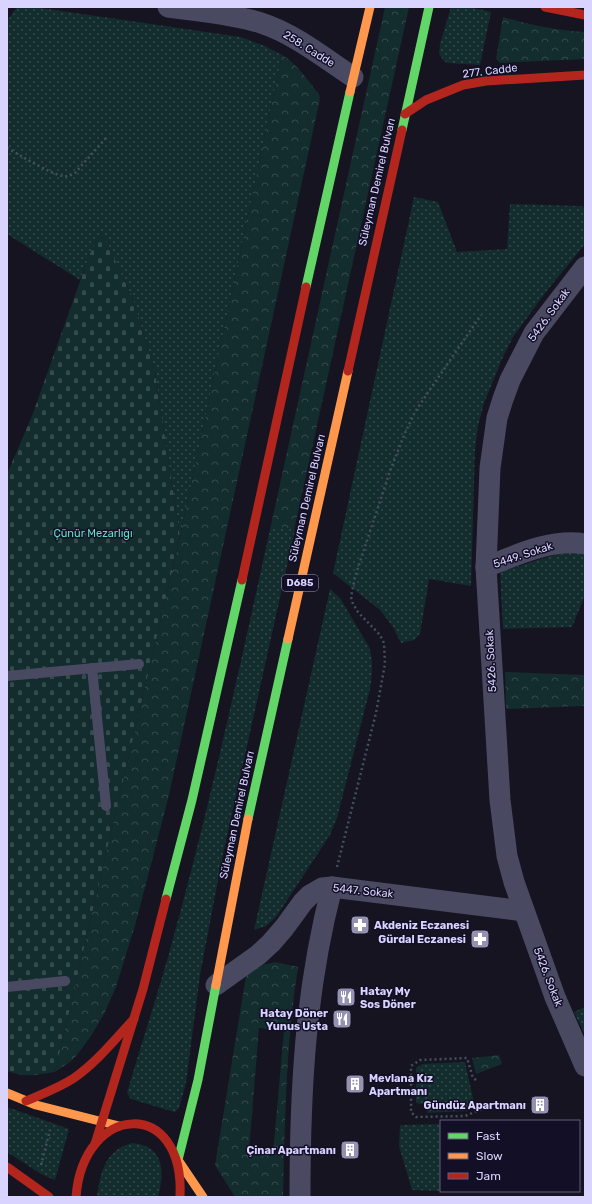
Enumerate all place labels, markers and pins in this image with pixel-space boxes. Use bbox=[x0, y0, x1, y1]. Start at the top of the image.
pharmacy icon: Akdeniz Eczanesi bbox=[349, 914, 371, 936]
place label: Akdeniz Eczanesi bbox=[374, 919, 469, 932]
pharmacy icon: Gürdal Eczanesi bbox=[469, 928, 491, 950]
place label: Gürdal Eczanesi bbox=[378, 933, 466, 946]
place label: Hatay My Sos Döner bbox=[360, 985, 416, 1011]
restaurant icon: Hatay My Sos Döner bbox=[335, 986, 357, 1008]
place label: Hatay Döner Yunus Usta bbox=[260, 1007, 328, 1033]
restaurant icon: Hatay Döner Yunus Usta bbox=[331, 1008, 353, 1030]
place label: Mevlana Kız Apartmanı bbox=[369, 1072, 433, 1098]
building icon: Mevlana Kız Apartmanı bbox=[344, 1073, 366, 1095]
building icon: Gündüz Apartmanı bbox=[529, 1094, 551, 1116]
place label: Gündüz Apartmanı bbox=[424, 1099, 526, 1112]
building icon: Çinar Apartmanı bbox=[339, 1139, 361, 1161]
place label: Çinar Apartmanı bbox=[247, 1144, 336, 1157]

